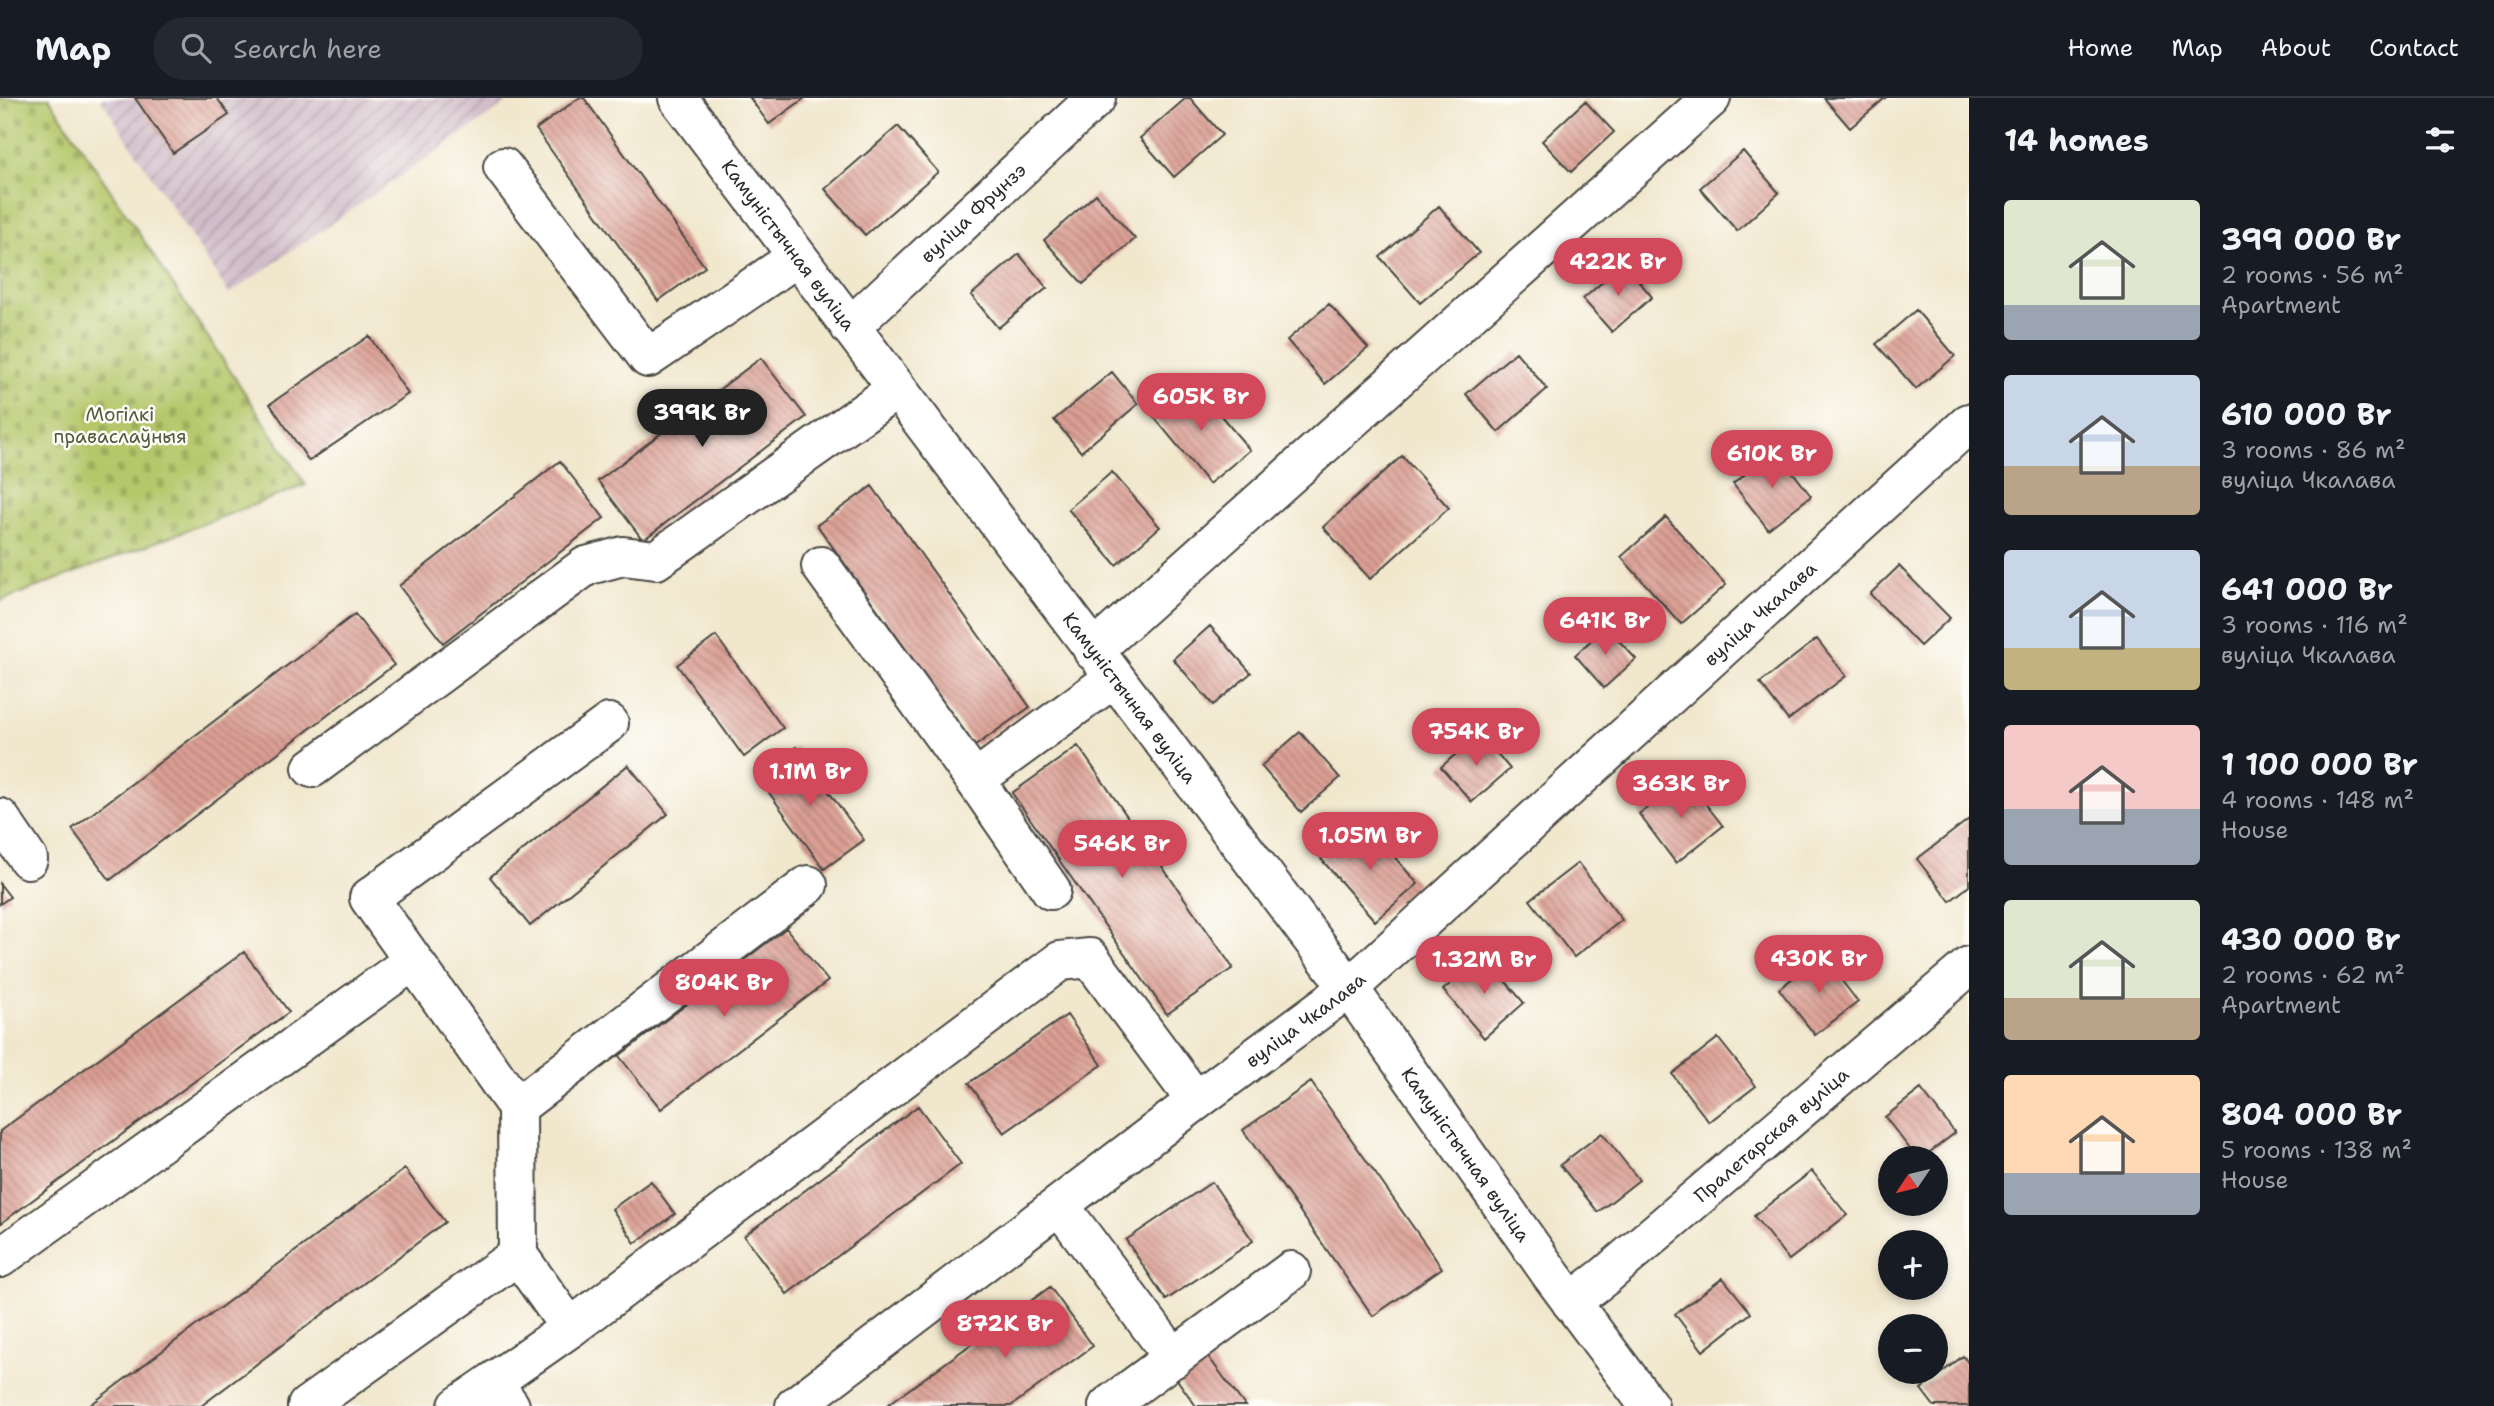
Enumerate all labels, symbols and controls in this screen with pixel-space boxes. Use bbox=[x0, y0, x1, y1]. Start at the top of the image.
search box bbox=[153, 17, 643, 80]
text: Map bbox=[35, 26, 111, 71]
icon: search bbox=[177, 29, 215, 67]
text: Search here bbox=[233, 31, 382, 66]
text: Home bbox=[2067, 32, 2133, 64]
text: Map bbox=[2171, 32, 2223, 64]
text: About bbox=[2261, 32, 2331, 64]
text: Contact bbox=[2369, 32, 2459, 64]
text: 14 homes bbox=[2004, 120, 2149, 161]
icon: filters bbox=[2421, 121, 2459, 159]
street label: Камуністычная вуліца bbox=[716, 154, 862, 336]
street label: вуліца Фрунзэ bbox=[915, 157, 1031, 268]
text: 399 000 Br bbox=[2221, 219, 2401, 260]
icon: home bbox=[2060, 228, 2144, 312]
pin: 422K Br bbox=[1553, 238, 1683, 298]
text: 422K Br bbox=[1570, 246, 1666, 276]
text: 2 rooms · 56 m² bbox=[2221, 260, 2404, 290]
text: Apartment bbox=[2221, 290, 2341, 320]
pin: 605K Br bbox=[1136, 374, 1266, 433]
text: 605K Br bbox=[1153, 381, 1249, 411]
pin: 399K Br bbox=[637, 390, 767, 449]
text: 610 000 Br bbox=[2221, 394, 2392, 435]
text: 399K Br bbox=[653, 397, 751, 427]
park label: Могілкі праваслаўныя bbox=[53, 402, 187, 449]
icon: home bbox=[2060, 403, 2144, 487]
pin: 610K Br bbox=[1707, 430, 1837, 490]
text: 3 rooms · 86 m² bbox=[2221, 435, 2406, 465]
text: 610K Br bbox=[1727, 438, 1817, 468]
text: вуліца Чкалава bbox=[2221, 465, 2396, 495]
street label: вуліца Чкалава bbox=[1698, 556, 1822, 671]
text: 641 000 Br bbox=[2221, 569, 2393, 610]
icon: home bbox=[2060, 578, 2144, 662]
pin: 641K Br bbox=[1540, 598, 1670, 657]
text: 641K Br bbox=[1559, 605, 1651, 635]
street label: Камуністычная вуліца bbox=[1057, 607, 1203, 788]
text: 3 rooms · 116 m² bbox=[2221, 610, 2408, 640]
text: вуліца Чкалава bbox=[2221, 640, 2396, 670]
pin: 754K Br bbox=[1411, 708, 1541, 768]
text: 754K Br bbox=[1428, 716, 1524, 746]
text: 1 100 000 Br bbox=[2221, 744, 2418, 785]
pin: 1.1M Br bbox=[745, 748, 875, 808]
icon: home bbox=[2060, 753, 2144, 837]
text: 1.1M Br bbox=[769, 756, 851, 786]
pin: 363K Br bbox=[1616, 760, 1746, 820]
text: 363K Br bbox=[1632, 768, 1730, 798]
text: 4 rooms · 148 m² bbox=[2221, 785, 2414, 815]
pin: 1.05M Br bbox=[1298, 812, 1442, 872]
text: House bbox=[2221, 815, 2289, 845]
pin: 546K Br bbox=[1057, 820, 1187, 880]
text: 1.05M Br bbox=[1318, 820, 1422, 850]
text: 546K Br bbox=[1074, 828, 1170, 858]
text: 430 000 Br bbox=[2221, 919, 2401, 960]
icon: home bbox=[2060, 928, 2144, 1012]
pin: 1.32M Br bbox=[1412, 936, 1556, 996]
pin: 430K Br bbox=[1754, 936, 1884, 995]
text: 430K Br bbox=[1770, 943, 1868, 973]
text: 1.32M Br bbox=[1431, 944, 1537, 974]
pin: 804K Br bbox=[659, 960, 789, 1019]
text: 2 rooms · 62 m² bbox=[2221, 960, 2405, 990]
street label: вуліца Чкалава bbox=[1240, 966, 1371, 1073]
text: 804K Br bbox=[675, 967, 773, 997]
text: Apartment bbox=[2221, 990, 2341, 1020]
street label: Пралетарская вуліца bbox=[1689, 1061, 1854, 1208]
street label: Камуністычная вуліца bbox=[1396, 1062, 1536, 1247]
text: 804 000 Br bbox=[2221, 1094, 2402, 1135]
icon: home bbox=[2060, 1103, 2144, 1187]
text: 5 rooms · 138 m² bbox=[2221, 1135, 2412, 1165]
north arrow bbox=[1878, 1146, 1948, 1216]
map controls bbox=[1878, 1146, 1948, 1384]
text: House bbox=[2221, 1165, 2289, 1195]
button: + bbox=[1878, 1230, 1948, 1300]
pin: 872K Br bbox=[940, 1300, 1070, 1360]
text: 872K Br bbox=[957, 1308, 1053, 1338]
button: − bbox=[1878, 1314, 1948, 1384]

